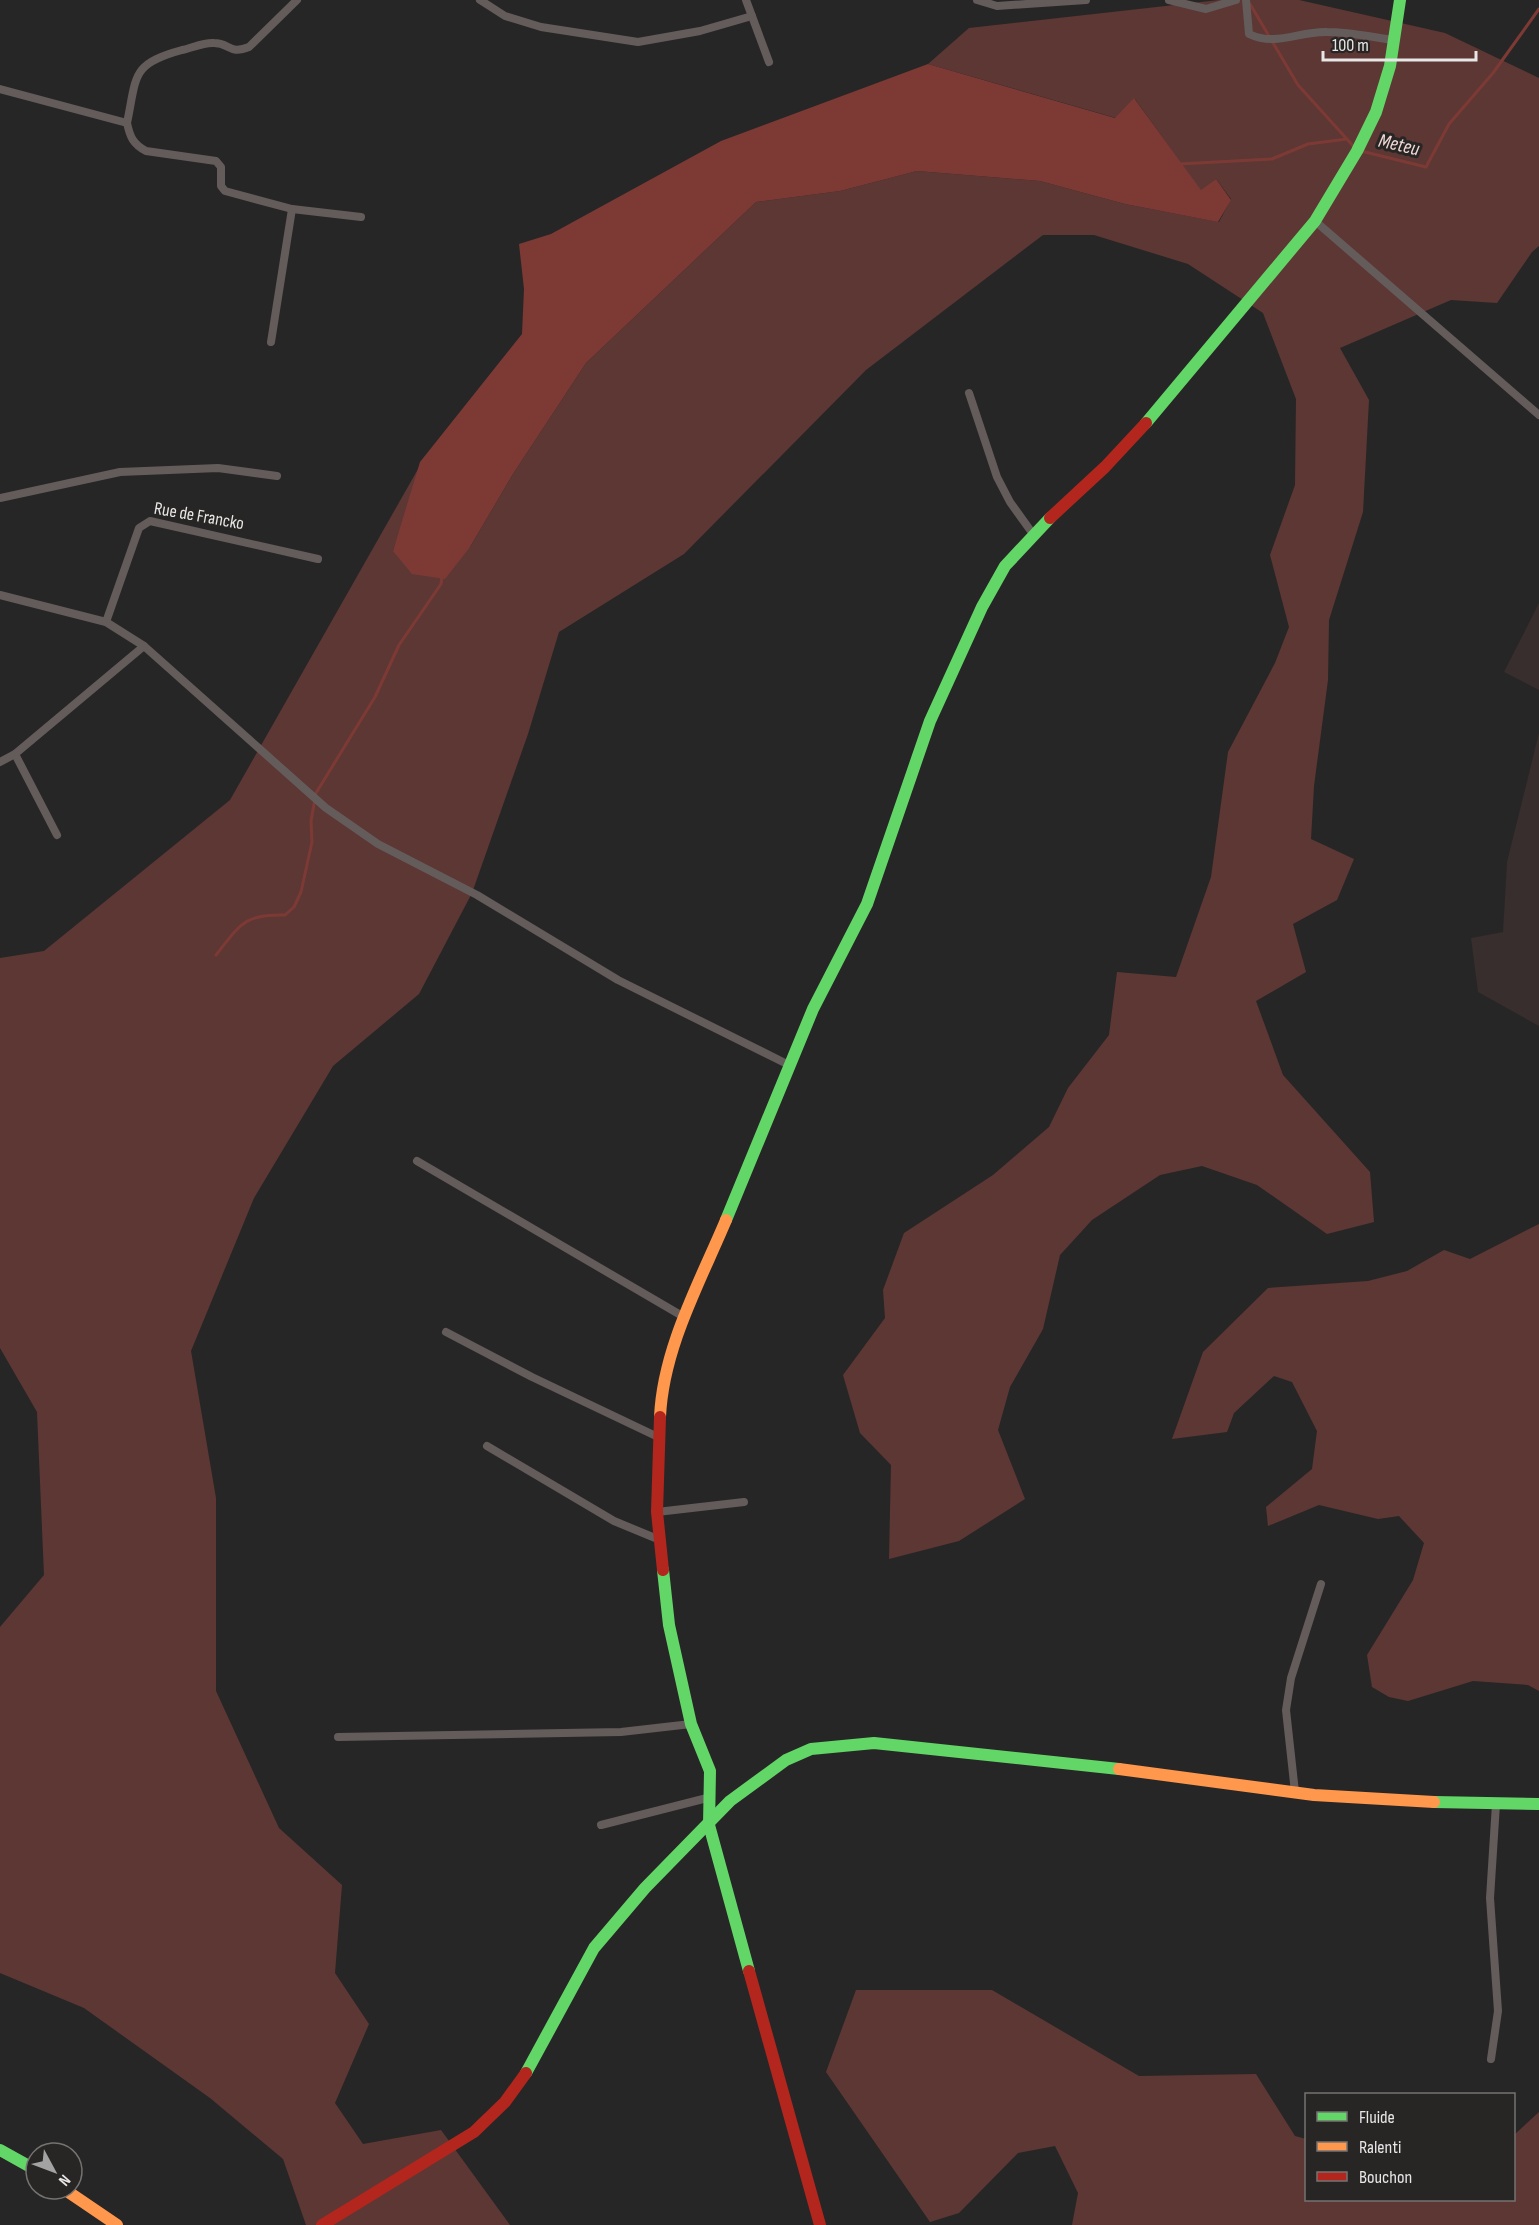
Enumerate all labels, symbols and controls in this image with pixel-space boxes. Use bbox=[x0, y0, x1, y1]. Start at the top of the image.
scale bar bbox=[1323, 24, 1476, 62]
text: 100 m bbox=[1332, 35, 1369, 56]
water label: Meteu bbox=[1376, 129, 1423, 162]
street label: Rue de Francko bbox=[152, 498, 246, 534]
legend bbox=[1305, 2093, 1515, 2201]
text: Fluide bbox=[1359, 2107, 1395, 2128]
text: Ralenti bbox=[1359, 2137, 1401, 2158]
north arrow bbox=[24, 2141, 84, 2201]
text: Bouchon bbox=[1359, 2167, 1412, 2188]
text: N bbox=[54, 2170, 74, 2189]

